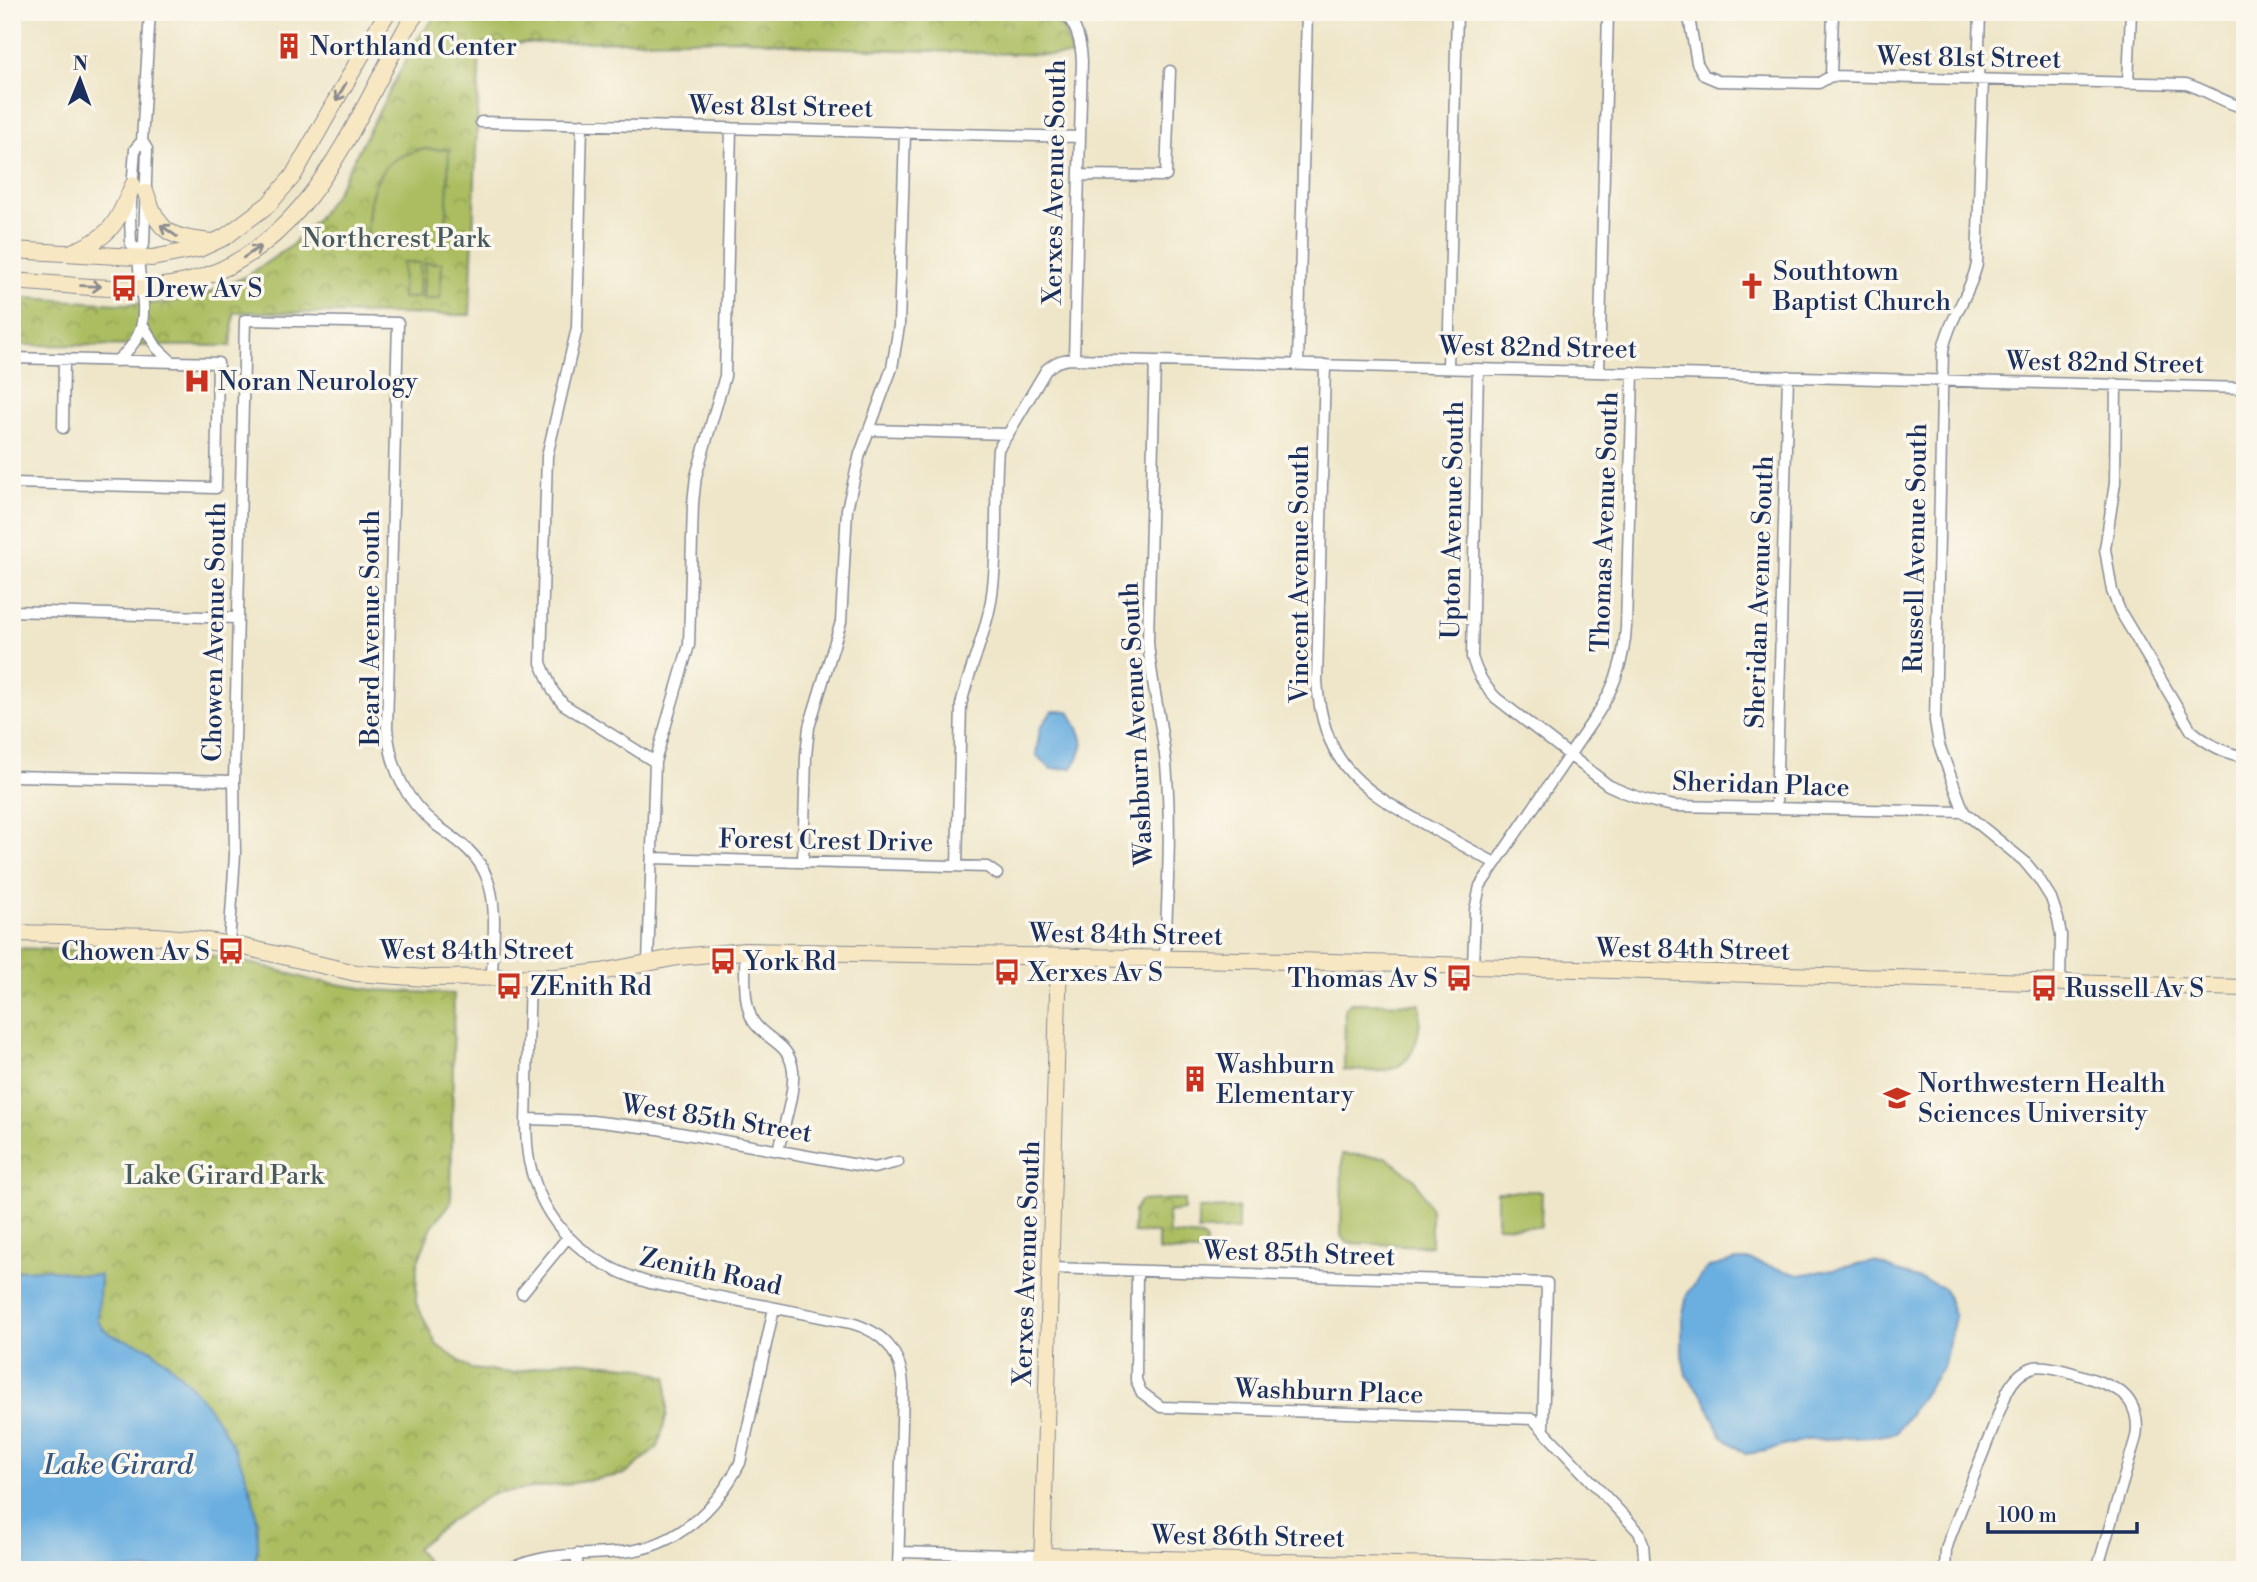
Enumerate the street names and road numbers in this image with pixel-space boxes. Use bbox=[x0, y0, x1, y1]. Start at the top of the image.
street label: West 81st Street bbox=[1875, 40, 2062, 76]
street label: Xerxes Avenue South bbox=[1037, 59, 1073, 306]
street label: West 81st Street bbox=[687, 89, 874, 125]
street label: West 82nd Street bbox=[1438, 330, 1637, 366]
street label: West 82nd Street bbox=[2005, 345, 2204, 381]
street label: Thomas Avenue South bbox=[1584, 391, 1626, 653]
street label: Upton Avenue South bbox=[1435, 400, 1471, 640]
street label: Russell Avenue South bbox=[1898, 423, 1934, 673]
street label: Vincent Avenue South bbox=[1284, 445, 1316, 704]
street label: Sheridan Avenue South bbox=[1739, 455, 1781, 729]
street label: Chowen Avenue South bbox=[197, 502, 233, 762]
street label: Beard Avenue South bbox=[355, 510, 387, 747]
street label: Washburn Avenue South bbox=[1114, 581, 1160, 868]
street label: Sheridan Place bbox=[1672, 766, 1850, 804]
street label: Forest Crest Drive bbox=[718, 823, 934, 859]
street label: West 84th Street bbox=[1028, 917, 1223, 953]
street label: West 84th Street bbox=[1595, 932, 1790, 968]
street label: West 84th Street bbox=[379, 935, 574, 967]
street label: West 85th Street bbox=[618, 1088, 814, 1150]
street label: Xerxes Avenue South bbox=[1007, 1140, 1047, 1387]
street label: West 85th Street bbox=[1201, 1235, 1396, 1273]
street label: Zenith Road bbox=[637, 1241, 785, 1303]
street label: Washburn Place bbox=[1233, 1373, 1424, 1411]
street label: West 86th Street bbox=[1150, 1519, 1345, 1555]

